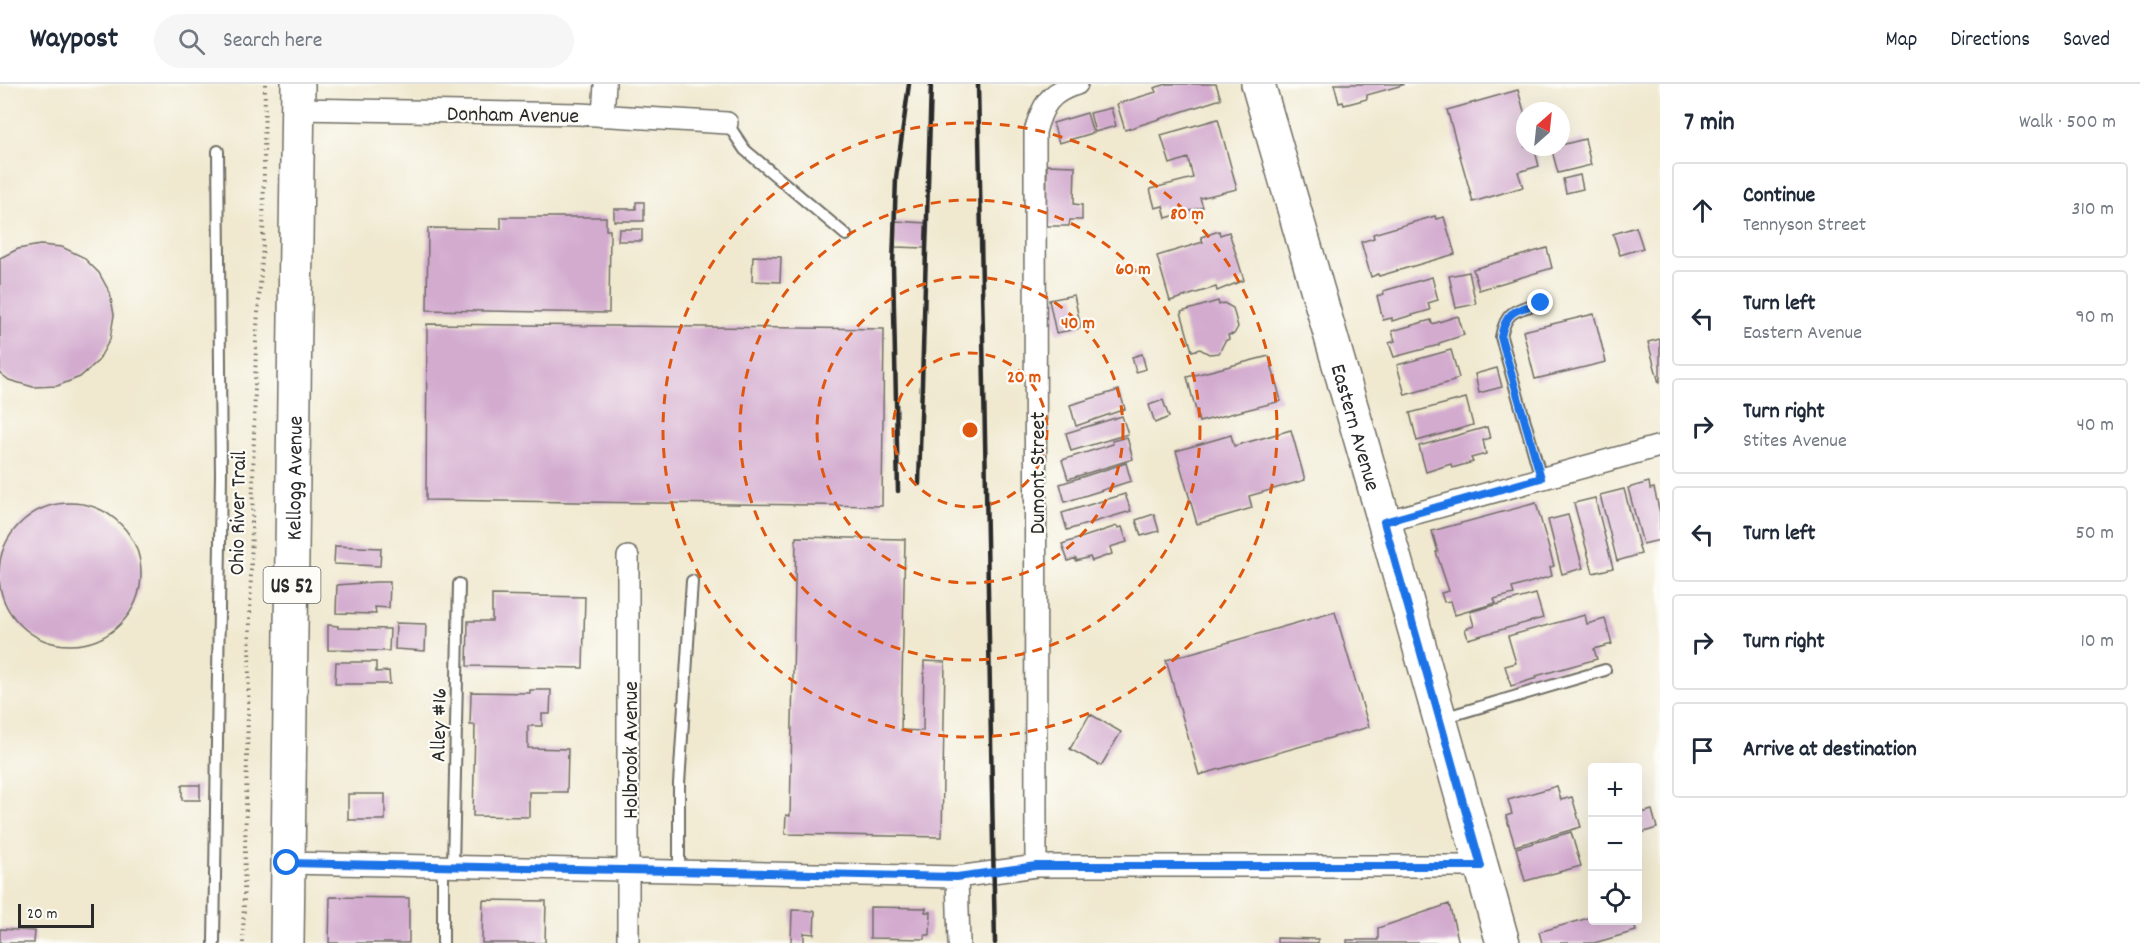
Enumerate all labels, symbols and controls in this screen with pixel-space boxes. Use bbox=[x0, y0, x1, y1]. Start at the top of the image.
search box bbox=[154, 14, 574, 68]
text: Waypost bbox=[30, 21, 118, 61]
icon: search bbox=[175, 25, 208, 58]
text: Search here bbox=[223, 26, 322, 57]
text: Map bbox=[1886, 26, 1917, 56]
text: Directions bbox=[1950, 26, 2030, 56]
text: Saved bbox=[2063, 26, 2110, 56]
street label: Donham Avenue bbox=[447, 100, 579, 133]
north arrow bbox=[1516, 102, 1570, 156]
text: 7 min bbox=[1684, 105, 1735, 142]
text: Walk · 500 m bbox=[2019, 109, 2116, 137]
text: Continue bbox=[1743, 181, 1815, 212]
icon: ahead bbox=[1686, 194, 1719, 227]
text: 310 m bbox=[2072, 196, 2114, 224]
text: 80 m bbox=[1170, 203, 1204, 228]
text: Tennyson Street bbox=[1743, 212, 1866, 240]
text: 60 m bbox=[1115, 258, 1151, 283]
route end bbox=[1527, 289, 1553, 315]
text: Turn left bbox=[1743, 289, 1815, 320]
icon: left bbox=[1686, 302, 1719, 335]
text: 90 m bbox=[2076, 304, 2114, 332]
text: 40 m bbox=[1061, 312, 1095, 337]
text: Eastern Avenue bbox=[1743, 320, 1862, 348]
street label: Eastern Avenue bbox=[1321, 361, 1387, 495]
text: 20 m bbox=[1007, 366, 1041, 391]
text: Turn right bbox=[1743, 397, 1825, 428]
icon: right bbox=[1686, 410, 1719, 443]
street label: Dumont Street bbox=[1024, 412, 1055, 534]
text: 40 m bbox=[2076, 412, 2114, 440]
street label: Kellogg Avenue bbox=[280, 416, 313, 541]
centre of rings bbox=[960, 420, 980, 440]
text: Stites Avenue bbox=[1743, 428, 1847, 456]
street label: Ohio River Trail bbox=[223, 450, 256, 576]
icon: left bbox=[1686, 518, 1719, 551]
text: Turn left bbox=[1743, 519, 1815, 550]
text: 50 m bbox=[2076, 520, 2114, 548]
road number: US 52 bbox=[264, 567, 320, 603]
icon: right bbox=[1686, 626, 1719, 659]
text: Turn right bbox=[1743, 627, 1825, 658]
text: 10 m bbox=[2080, 628, 2114, 656]
street label: Holbrook Avenue bbox=[617, 681, 648, 819]
street label: Alley #16 bbox=[424, 688, 457, 762]
icon: arrive bbox=[1686, 734, 1719, 767]
text: Arrive at destination bbox=[1743, 735, 1917, 766]
map controls bbox=[1588, 763, 1642, 925]
button: + bbox=[1588, 763, 1642, 817]
button: − bbox=[1588, 817, 1642, 871]
route start bbox=[273, 849, 299, 875]
button: locate bbox=[1588, 871, 1642, 925]
scale bar bbox=[18, 901, 94, 928]
text: 20 m bbox=[27, 903, 57, 926]

